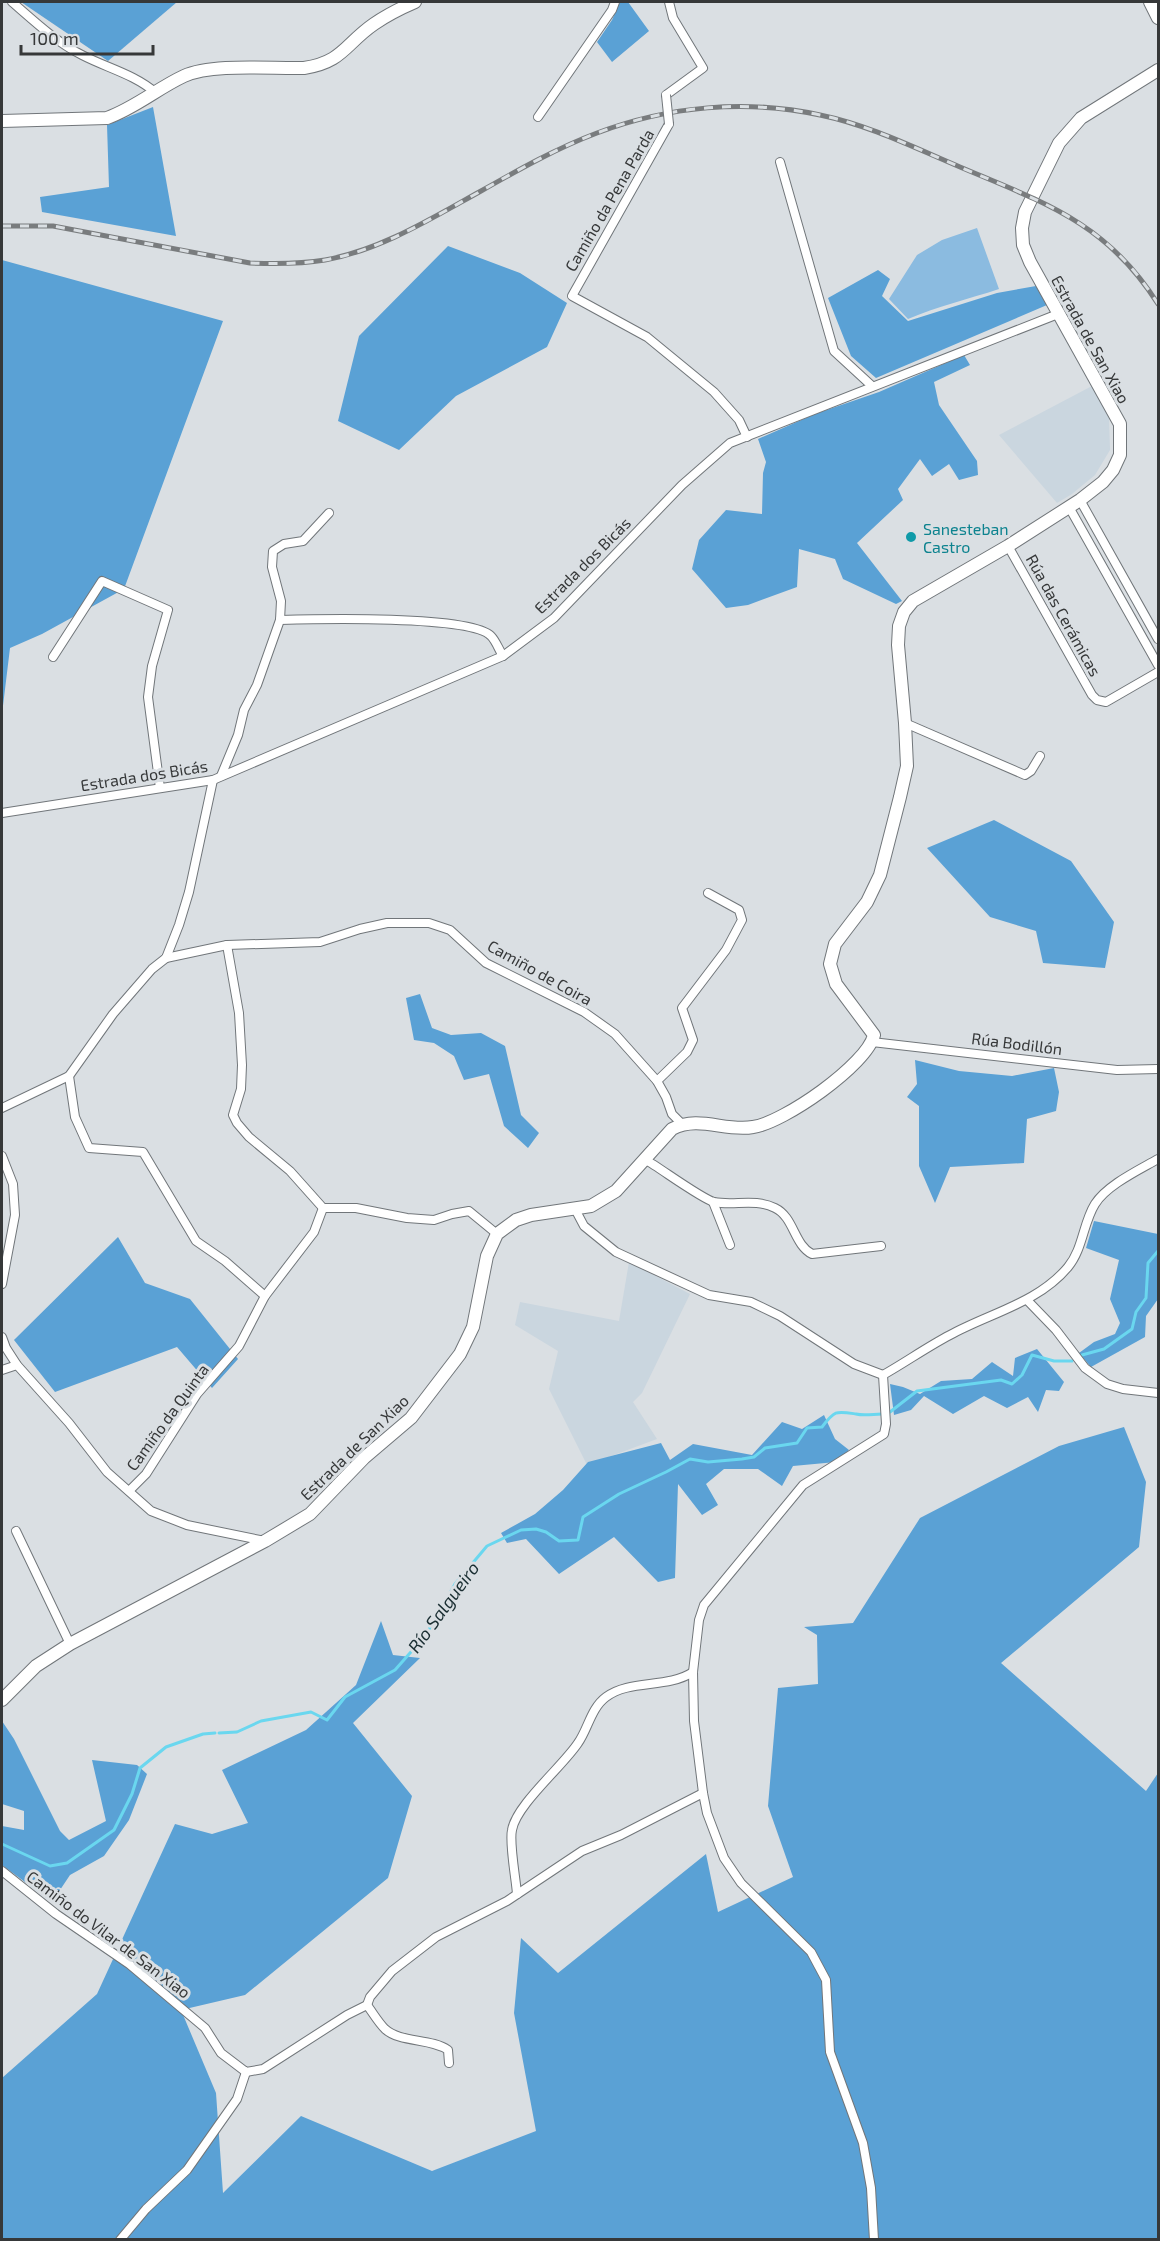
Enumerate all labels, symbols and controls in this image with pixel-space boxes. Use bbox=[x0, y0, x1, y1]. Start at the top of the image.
scale bar bbox=[21, 18, 153, 56]
text: 100 m bbox=[30, 27, 79, 49]
street label: Camiño da Pena Parda bbox=[560, 125, 658, 275]
street label: Estrada de San Xiao bbox=[1048, 272, 1134, 406]
street label: Estrada dos Bicás bbox=[530, 513, 634, 617]
place label: Sanesteban Castro bbox=[923, 519, 1009, 556]
marker: Sanesteban Castro bbox=[904, 530, 918, 544]
street label: Rúa das Cerámicas bbox=[1023, 551, 1105, 679]
street label: Estrada dos Bicás bbox=[79, 756, 209, 794]
street label: Camiño de Coira bbox=[484, 935, 596, 1009]
street label: Rúa Bodillón bbox=[970, 1028, 1064, 1058]
street label: Camiño da Quinta bbox=[122, 1360, 213, 1475]
street label: Estrada de San Xiao bbox=[296, 1390, 412, 1504]
water label: Río Salgueiro bbox=[403, 1557, 483, 1657]
street label: Camiño do Vilar de San Xiao bbox=[24, 1866, 194, 2002]

